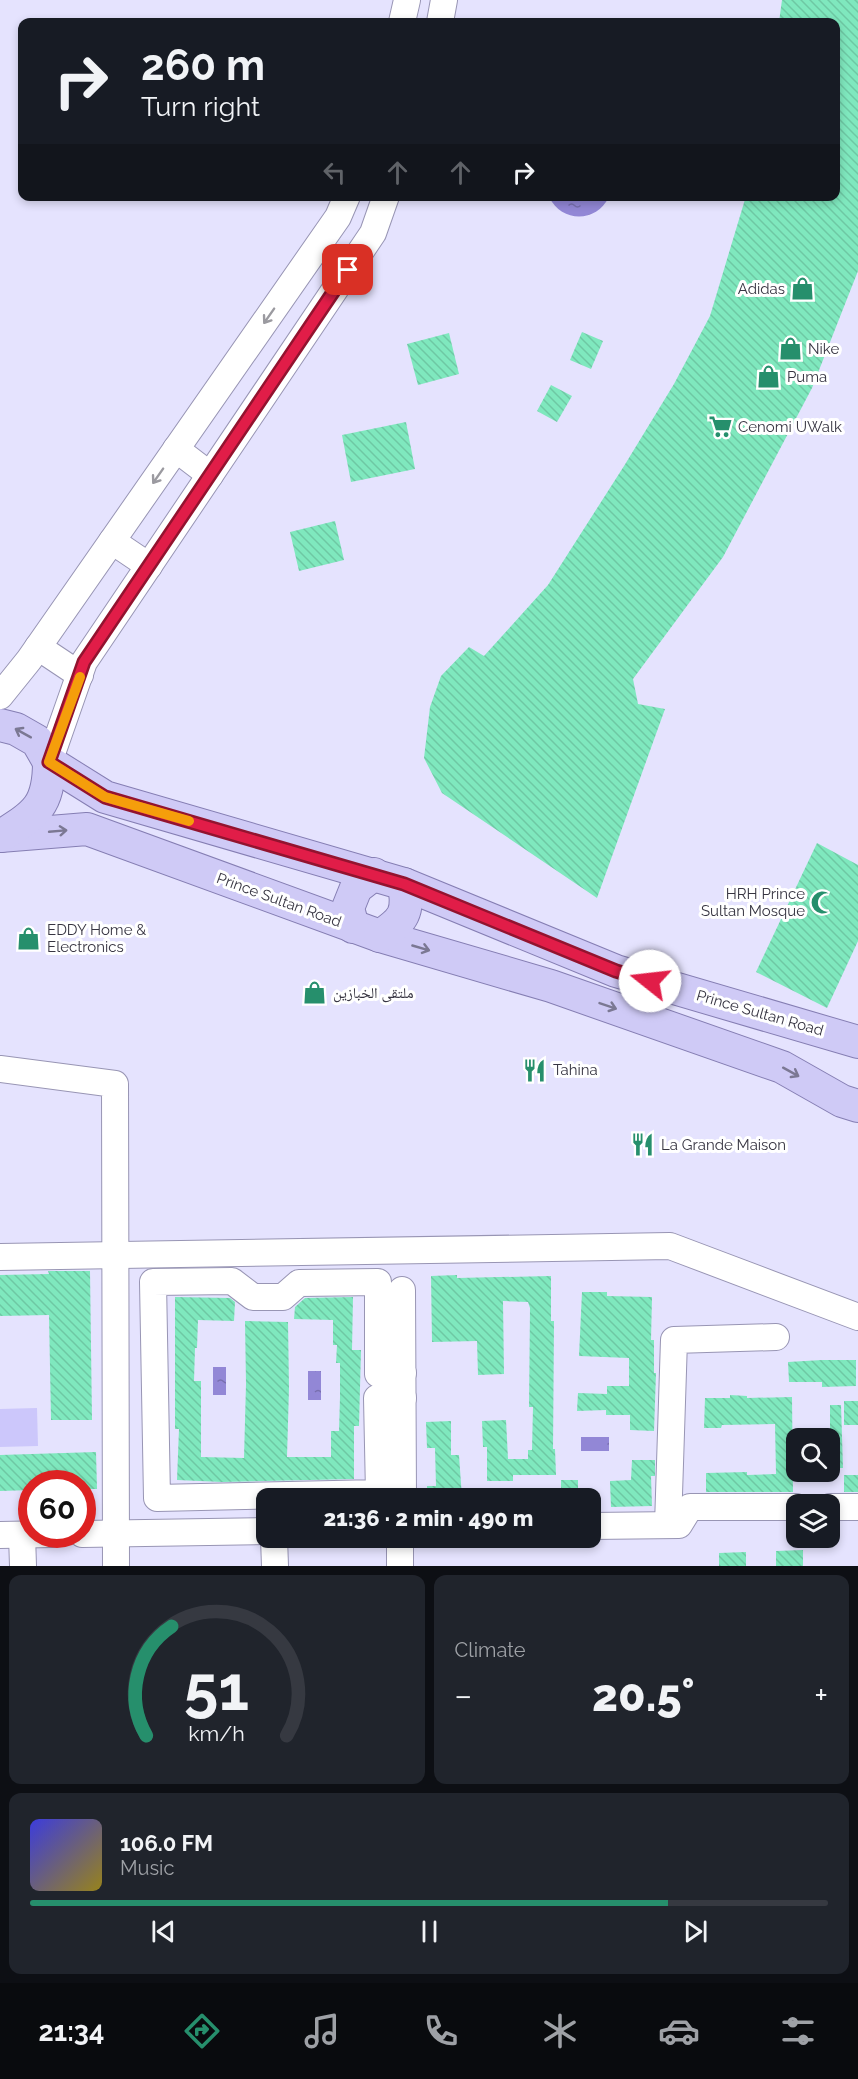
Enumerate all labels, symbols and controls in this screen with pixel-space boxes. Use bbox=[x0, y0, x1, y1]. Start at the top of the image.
text: 260 m bbox=[141, 41, 265, 90]
icon: right bbox=[42, 42, 120, 120]
text: Turn right bbox=[141, 91, 260, 122]
icon: left bbox=[318, 156, 351, 189]
icon: ahead bbox=[381, 156, 414, 189]
icon: ahead bbox=[444, 156, 477, 189]
icon: right bbox=[507, 156, 540, 189]
pin bbox=[322, 244, 373, 295]
icon: arrive bbox=[331, 253, 364, 286]
shop icon: Adidas bbox=[790, 276, 816, 302]
place label: Adidas bbox=[738, 280, 785, 298]
one-way arrow bbox=[263, 307, 275, 323]
shop icon: Nike bbox=[777, 336, 803, 362]
place label: Nike bbox=[808, 340, 839, 358]
shop icon: Puma bbox=[756, 364, 782, 390]
place label: Puma bbox=[787, 368, 827, 386]
supermarket icon: Cenomi UWalk bbox=[707, 414, 733, 440]
place label: Cenomi UWalk bbox=[738, 418, 842, 436]
one-way arrow bbox=[152, 467, 164, 483]
one-way arrow bbox=[15, 727, 33, 738]
one-way arrow bbox=[48, 825, 68, 836]
street label: Prince Sultan Road bbox=[214, 869, 344, 931]
place label: HRH Prince Sultan Mosque bbox=[701, 885, 805, 920]
mosque icon: HRH Prince Sultan Mosque bbox=[810, 890, 836, 916]
place label: EDDY Home & Electronics bbox=[47, 921, 146, 956]
shop icon: EDDY Home & Electronics bbox=[16, 926, 42, 952]
one-way arrow bbox=[412, 943, 431, 954]
position arrow bbox=[618, 949, 682, 1013]
shop icon: ملتقى الخبازين bbox=[302, 980, 328, 1006]
place label: ملتقى الخبازين bbox=[333, 984, 414, 1003]
street label: Prince Sultan Road bbox=[694, 986, 826, 1040]
one-way arrow bbox=[598, 1001, 617, 1012]
restaurant icon: Tahina bbox=[522, 1057, 548, 1083]
place label: Tahina bbox=[553, 1061, 598, 1079]
one-way arrow bbox=[782, 1066, 799, 1078]
restaurant icon: La Grande Maison bbox=[630, 1132, 656, 1158]
place label: La Grande Maison bbox=[661, 1136, 786, 1154]
map controls bbox=[786, 1428, 840, 1548]
button: search bbox=[786, 1428, 840, 1482]
speed limit sign: 60 bbox=[18, 1470, 96, 1548]
button: layers bbox=[786, 1494, 840, 1548]
text: 21:36 · 2 min · 490 m bbox=[324, 1505, 533, 1531]
text: Climate bbox=[455, 1638, 526, 1662]
text: 51 bbox=[184, 1651, 249, 1725]
text: 20.5° bbox=[592, 1669, 695, 1722]
text: − bbox=[455, 1676, 472, 1715]
text: + bbox=[814, 1676, 828, 1715]
text: km/h bbox=[188, 1722, 245, 1747]
text: 106.0 FM bbox=[120, 1830, 213, 1856]
text: Music bbox=[120, 1856, 174, 1880]
icon: previous bbox=[147, 1915, 180, 1948]
icon: pause bbox=[413, 1915, 446, 1948]
icon: next bbox=[679, 1915, 712, 1948]
icon: directions bbox=[181, 2010, 223, 2052]
icon: music bbox=[301, 2010, 343, 2052]
icon: phone bbox=[420, 2010, 462, 2052]
icon: climate bbox=[539, 2010, 581, 2052]
icon: car bbox=[658, 2010, 700, 2052]
icon: filters bbox=[777, 2010, 819, 2052]
text: 21:34 bbox=[39, 2016, 104, 2047]

